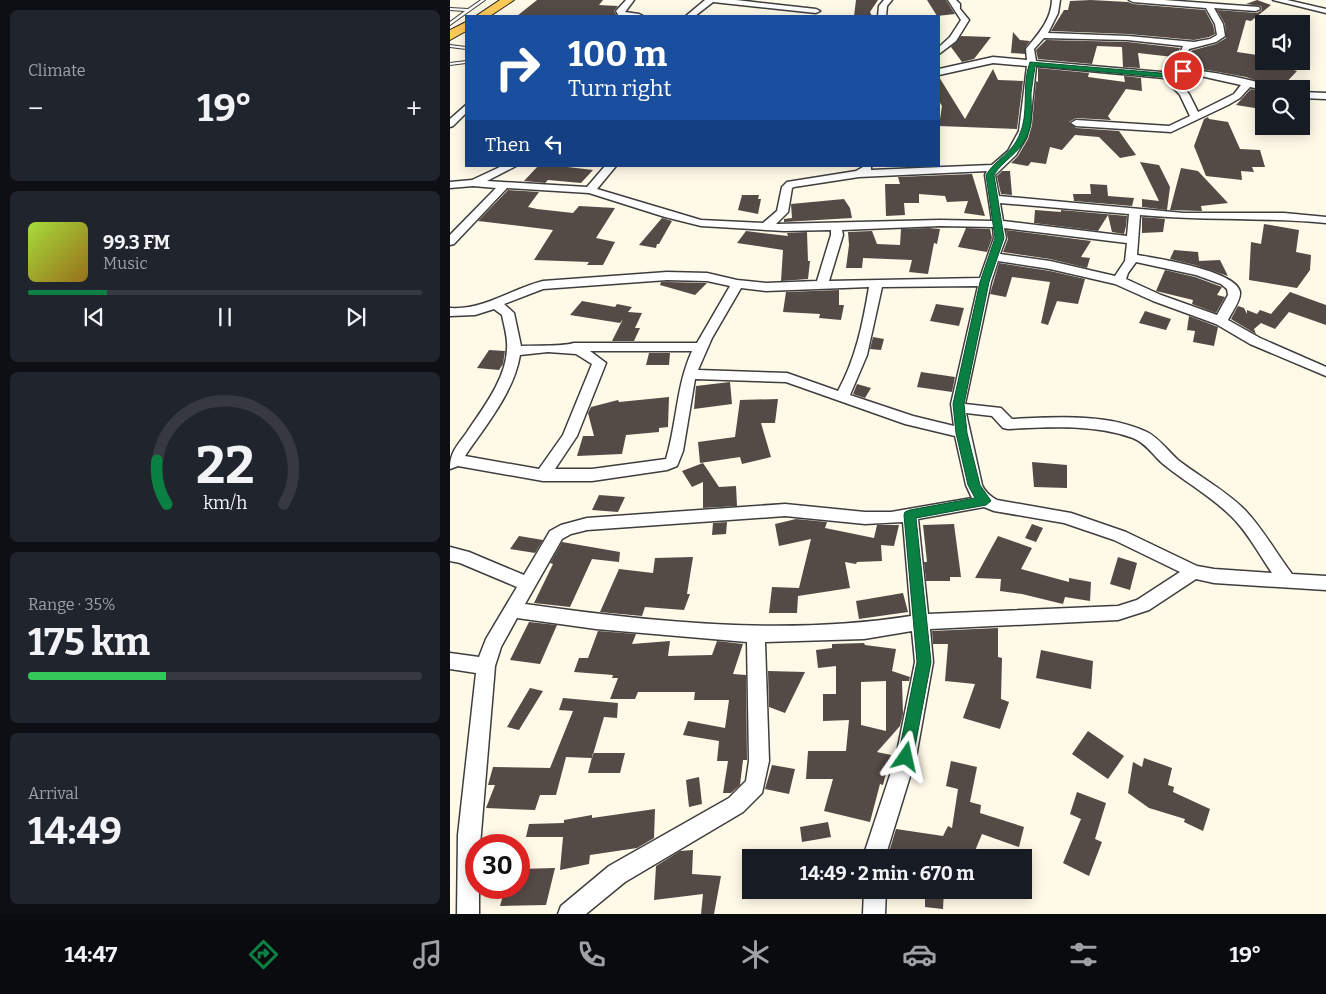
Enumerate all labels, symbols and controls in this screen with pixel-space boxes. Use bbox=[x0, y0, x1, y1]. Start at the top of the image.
map controls bbox=[1255, 15, 1310, 135]
button: sound bbox=[1255, 15, 1310, 70]
text: 100 m bbox=[568, 33, 667, 75]
icon: right bbox=[485, 35, 550, 100]
pin bbox=[1162, 50, 1204, 92]
icon: arrive bbox=[1169, 57, 1197, 85]
text: Climate bbox=[28, 61, 86, 80]
text: Turn right bbox=[568, 75, 671, 102]
button: search bbox=[1255, 80, 1310, 135]
text: 19° bbox=[197, 85, 252, 131]
text: − bbox=[28, 92, 43, 125]
text: + bbox=[406, 92, 422, 125]
icon: left bbox=[540, 130, 568, 158]
text: Then bbox=[485, 133, 530, 156]
text: 99.3 FM bbox=[103, 231, 170, 254]
text: Music bbox=[103, 254, 148, 273]
icon: previous bbox=[80, 303, 108, 331]
icon: pause bbox=[211, 303, 239, 331]
icon: next bbox=[342, 303, 370, 331]
text: 22 bbox=[196, 434, 254, 497]
text: km/h bbox=[203, 492, 247, 514]
text: Range · 35% bbox=[28, 595, 116, 614]
text: 175 km bbox=[28, 619, 150, 665]
position arrow bbox=[879, 730, 931, 782]
text: Arrival bbox=[28, 784, 79, 803]
text: 14:49 bbox=[28, 808, 122, 854]
speed limit sign: 30 bbox=[465, 834, 530, 899]
text: 14:49 · 2 min · 670 m bbox=[800, 862, 974, 885]
icon: directions bbox=[246, 937, 281, 972]
icon: music bbox=[410, 937, 445, 972]
icon: phone bbox=[574, 937, 609, 972]
icon: climate bbox=[738, 937, 773, 972]
icon: car bbox=[902, 937, 937, 972]
icon: filters bbox=[1066, 937, 1101, 972]
text: 14:47 bbox=[64, 941, 117, 968]
text: 19° bbox=[1229, 941, 1261, 968]

